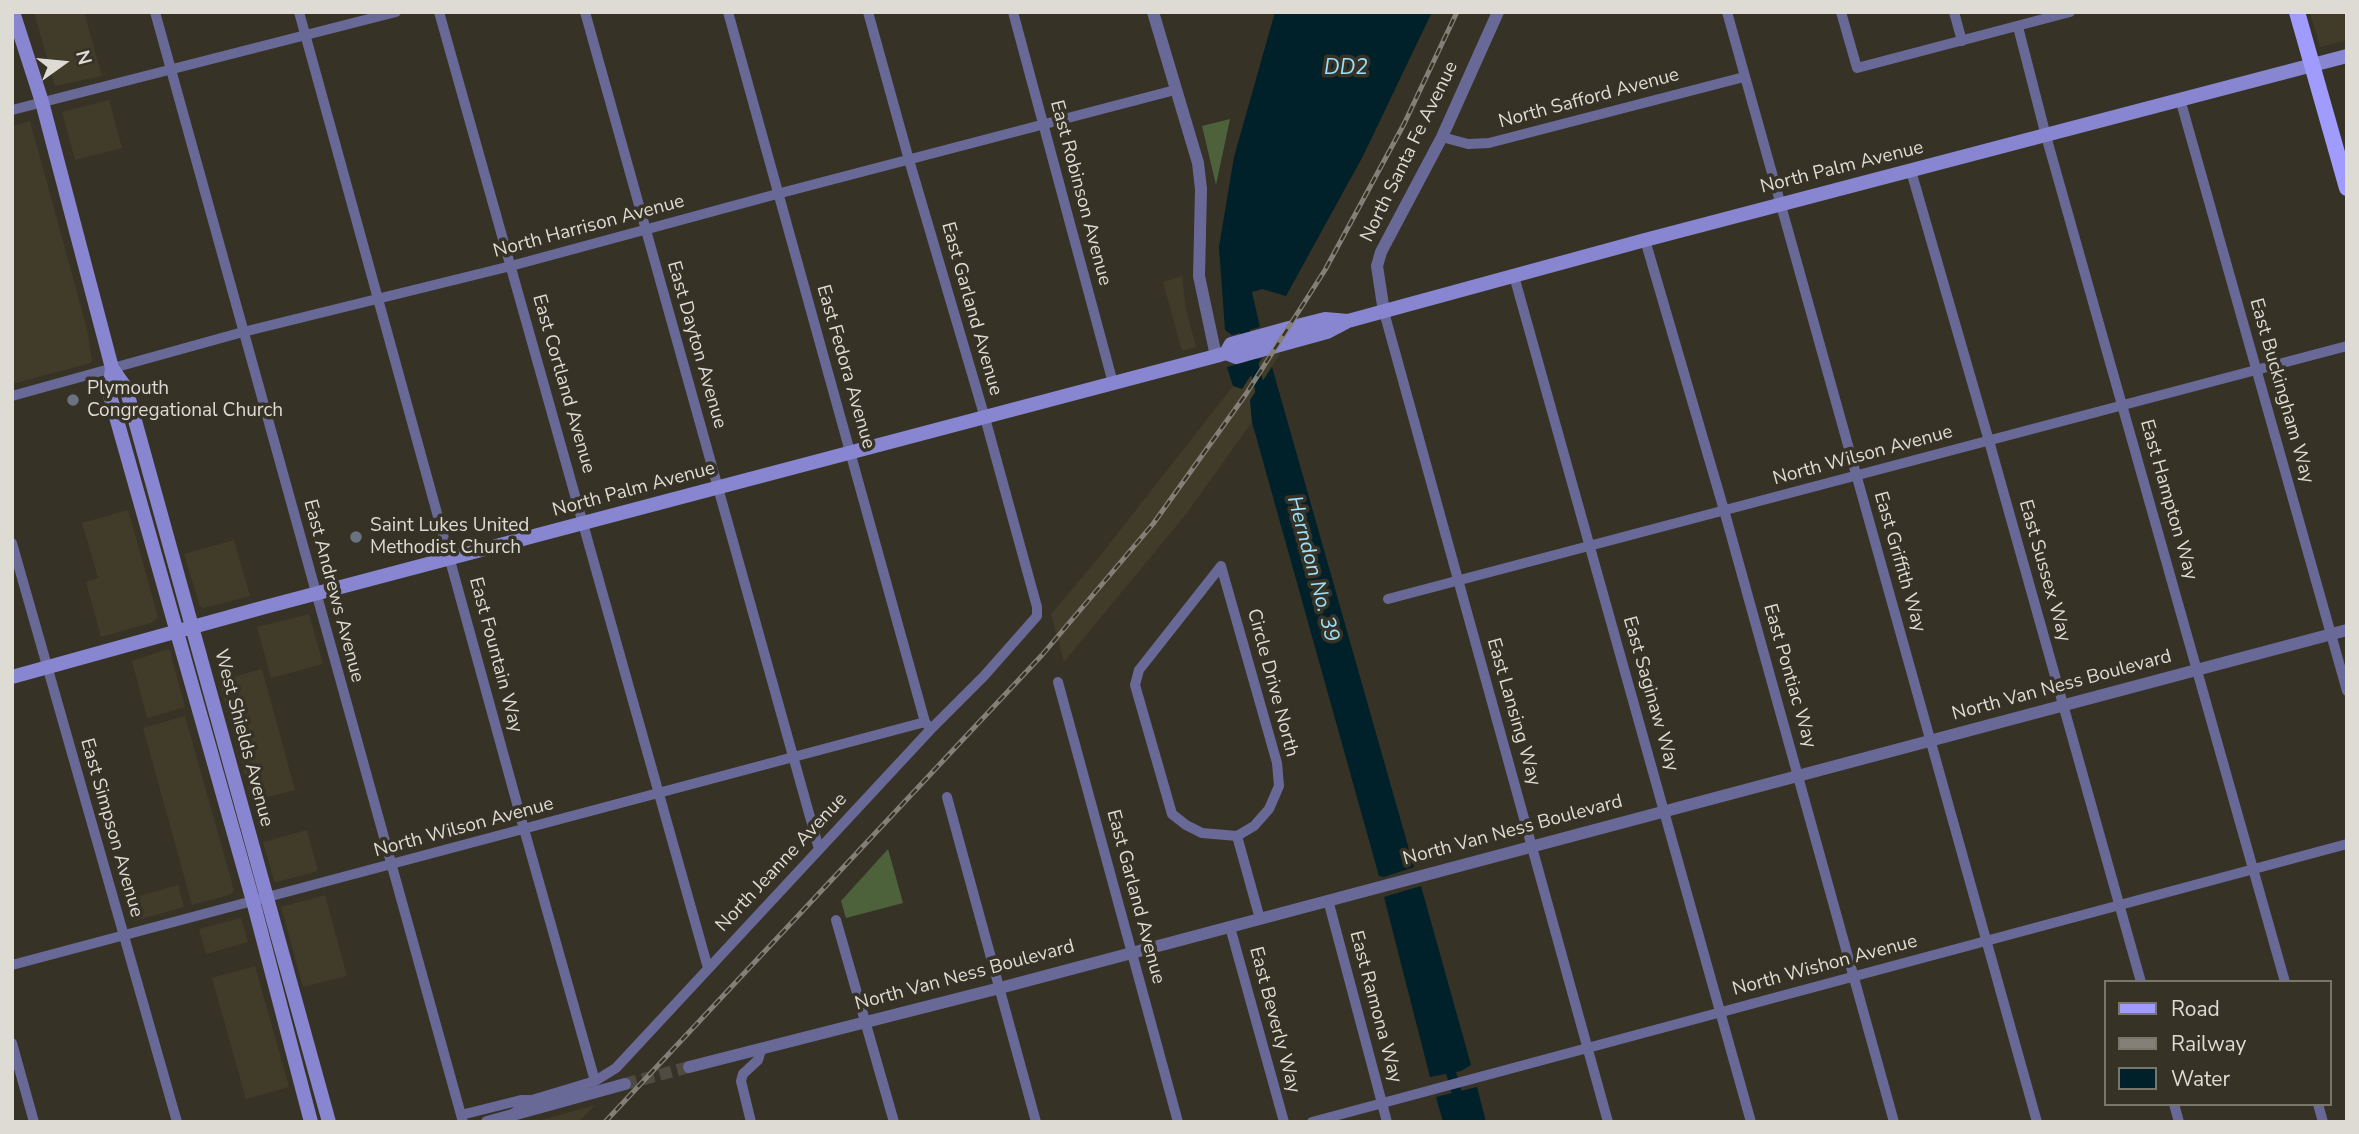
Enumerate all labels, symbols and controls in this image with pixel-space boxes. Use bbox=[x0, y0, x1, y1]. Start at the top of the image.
north arrow bbox=[28, 28, 98, 98]
text: N bbox=[69, 47, 98, 68]
water label: DD2 bbox=[1324, 56, 1368, 82]
street label: North Santa Fe Avenue bbox=[1356, 58, 1464, 246]
street label: North Safford Avenue bbox=[1496, 64, 1682, 134]
street label: East Robinson Avenue bbox=[1044, 98, 1116, 288]
street label: North Palm Avenue bbox=[1758, 137, 1926, 199]
street label: North Harrison Avenue bbox=[491, 191, 687, 263]
street label: East Garland Avenue bbox=[935, 220, 1007, 398]
street label: East Dayton Avenue bbox=[661, 259, 731, 431]
street label: East Fedora Avenue bbox=[811, 282, 879, 452]
street label: East Cortland Avenue bbox=[527, 292, 599, 476]
street label: East Buckingham Way bbox=[2244, 296, 2318, 486]
place label: Plymouth Congregational Church bbox=[87, 378, 283, 422]
marker: Plymouth Congregational Church bbox=[65, 392, 81, 408]
street label: East Hampton Way bbox=[2134, 417, 2202, 583]
street label: North Wilson Avenue bbox=[1771, 421, 1955, 491]
street label: North Palm Avenue bbox=[550, 457, 718, 523]
street label: East Griffith Way bbox=[1868, 489, 1930, 635]
water label: Herndon No. 39 bbox=[1280, 493, 1344, 645]
street label: East Andrews Avenue bbox=[298, 497, 368, 685]
street label: East Sussex Way bbox=[2013, 497, 2075, 645]
place label: Saint Lukes United Methodist Church bbox=[370, 515, 529, 559]
marker: Saint Lukes United Methodist Church bbox=[348, 529, 364, 545]
street label: East Fountain Way bbox=[463, 575, 527, 735]
street label: East Pontiac Way bbox=[1758, 601, 1820, 751]
street label: Circle Drive North bbox=[1241, 606, 1303, 760]
street label: East Saginaw Way bbox=[1617, 614, 1683, 774]
street label: East Lansing Way bbox=[1481, 635, 1545, 789]
street label: North Van Ness Boulevard bbox=[1950, 646, 2174, 726]
street label: West Shields Avenue bbox=[208, 647, 278, 829]
street label: East Simpson Avenue bbox=[75, 736, 147, 920]
street label: North Jeanne Avenue bbox=[712, 789, 852, 937]
street label: North Van Ness Boulevard bbox=[1401, 791, 1625, 871]
street label: North Wilson Avenue bbox=[372, 793, 556, 863]
street label: East Garland Avenue bbox=[1101, 807, 1169, 987]
street label: East Ramona Way bbox=[1344, 928, 1406, 1086]
street label: North Wishon Avenue bbox=[1730, 930, 1920, 1002]
street label: North Van Ness Boulevard bbox=[853, 936, 1077, 1016]
street label: East Beverly Way bbox=[1244, 944, 1304, 1096]
legend bbox=[2104, 980, 2331, 1106]
text: Road bbox=[2171, 995, 2220, 1023]
text: Railway bbox=[2171, 1030, 2246, 1058]
text: Water bbox=[2171, 1065, 2230, 1093]

